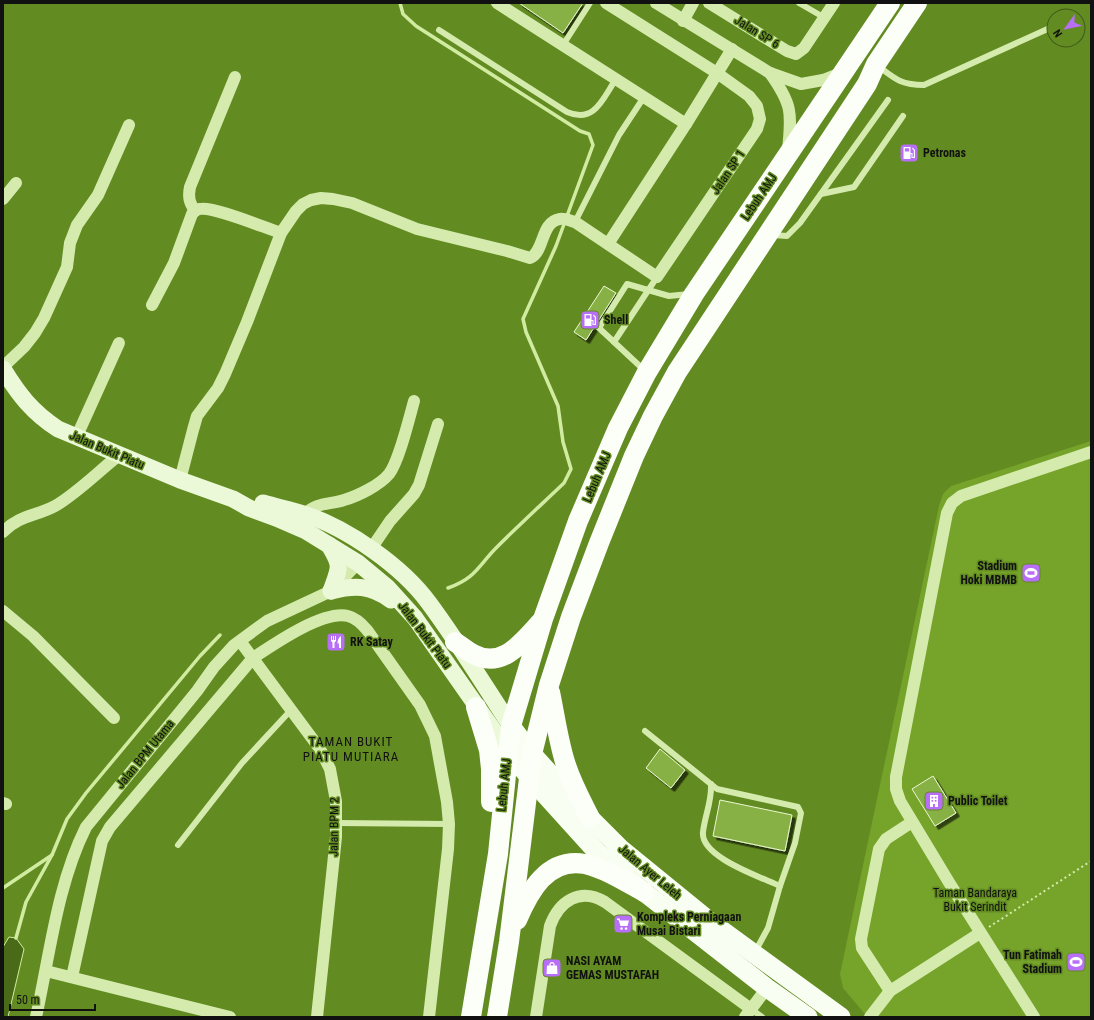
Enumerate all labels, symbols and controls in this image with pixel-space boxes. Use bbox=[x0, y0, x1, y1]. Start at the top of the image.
north arrow bbox=[1046, 8, 1086, 48]
street label: Jalan SP 6 bbox=[732, 13, 782, 51]
text: N bbox=[1051, 27, 1065, 40]
fuel station icon: Petronas bbox=[898, 142, 920, 164]
place label: Petronas bbox=[923, 146, 966, 160]
street label: Jalan SP 1 bbox=[708, 147, 748, 197]
street label: Lebuh AMJ bbox=[738, 171, 780, 223]
fuel station icon: Shell bbox=[579, 309, 601, 331]
place label: Shell bbox=[604, 313, 628, 327]
street label: Jalan Bukit Piatu bbox=[67, 428, 147, 472]
street label: Lebuh AMJ bbox=[580, 450, 614, 504]
place label: Stadium Hoki MBMB bbox=[960, 559, 1017, 587]
sports icon: Stadium Hoki MBMB bbox=[1020, 562, 1042, 584]
street label: Jalan Bukit Piatu bbox=[395, 599, 455, 671]
restaurant icon: RK Satay bbox=[325, 631, 347, 653]
place label: RK Satay bbox=[350, 635, 393, 649]
street label: Jalan BPM Utama bbox=[113, 717, 177, 791]
district label: TAMAN BUKIT PIATU MUTIARA bbox=[303, 734, 399, 764]
street label: Lebuh AMJ bbox=[494, 758, 514, 812]
building icon: Public Toilet bbox=[923, 790, 945, 812]
place label: Public Toilet bbox=[948, 794, 1008, 808]
street label: Jalan BPM 2 bbox=[326, 797, 342, 857]
street label: Jalan Ayer Leleh bbox=[616, 842, 684, 902]
park label: Taman Bandaraya Bukit Serindit bbox=[933, 886, 1017, 914]
place label: Kompleks Perniagaan Musai Bistari bbox=[637, 910, 741, 938]
supermarket icon: Kompleks Perniagaan Musai Bistari bbox=[612, 913, 634, 935]
place label: Tun Fatimah Stadium bbox=[1003, 948, 1062, 976]
sports icon: Tun Fatimah Stadium bbox=[1065, 951, 1087, 973]
place label: NASI AYAM GEMAS MUSTAFAH bbox=[566, 954, 659, 982]
shop icon: NASI AYAM GEMAS MUSTAFAH bbox=[541, 957, 563, 979]
scale bar bbox=[10, 986, 95, 1012]
text: 50 m bbox=[16, 993, 40, 1007]

